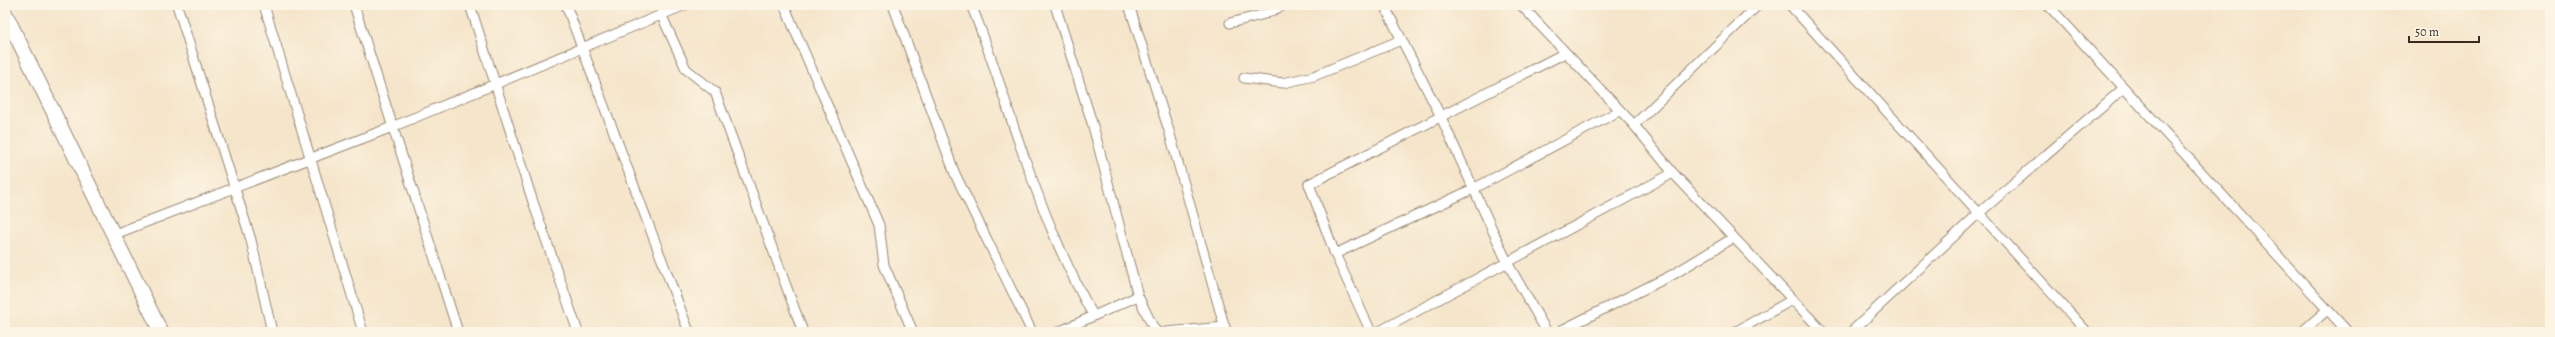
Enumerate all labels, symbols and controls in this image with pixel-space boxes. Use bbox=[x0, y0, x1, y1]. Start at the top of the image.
scale bar bbox=[2409, 18, 2479, 44]
text: 50 m bbox=[2415, 24, 2439, 40]

